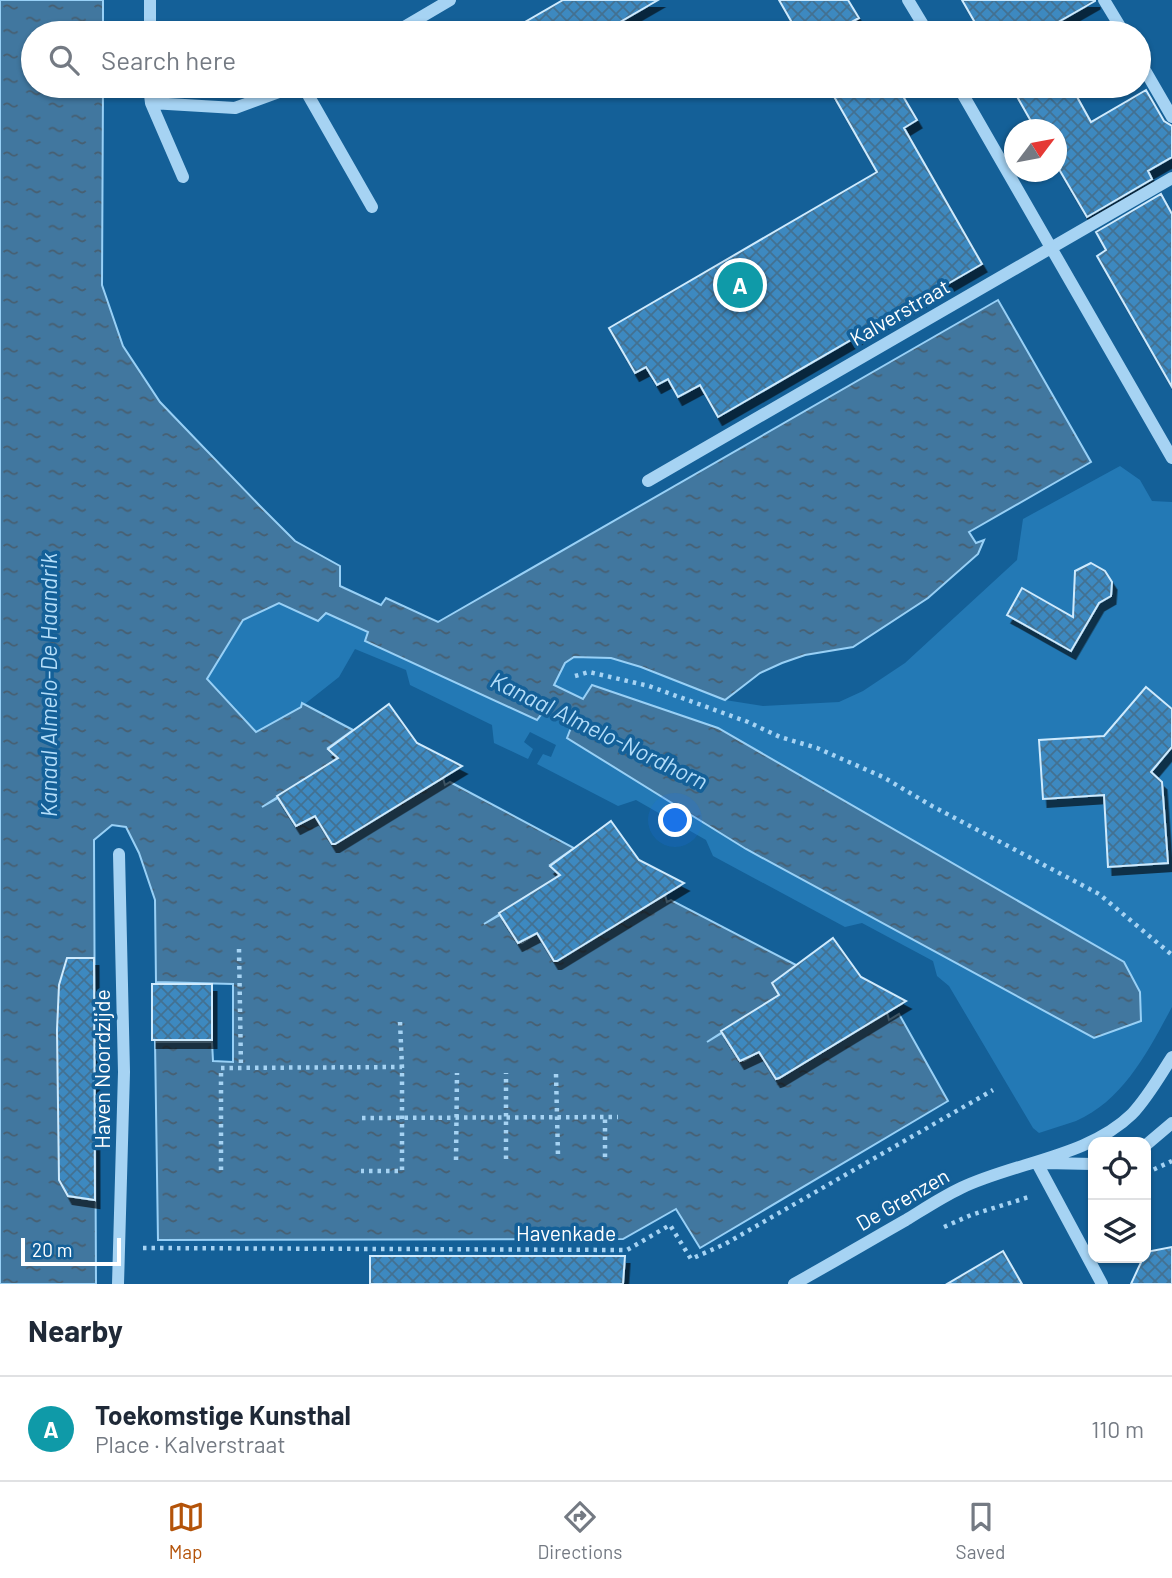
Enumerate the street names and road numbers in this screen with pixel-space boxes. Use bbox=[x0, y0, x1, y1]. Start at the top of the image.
street label: Kalverstraat bbox=[845, 273, 954, 350]
street label: Haven Noordzijde bbox=[89, 989, 114, 1149]
street label: De Grenzen bbox=[851, 1162, 953, 1235]
street label: Havenkade bbox=[516, 1220, 616, 1245]

